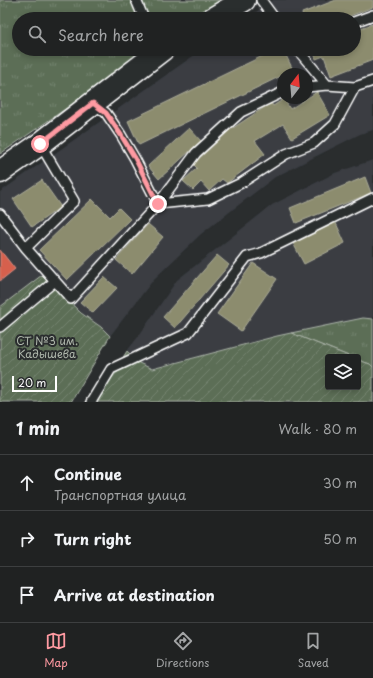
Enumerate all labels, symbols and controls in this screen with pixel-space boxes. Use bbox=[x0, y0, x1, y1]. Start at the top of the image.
search box bbox=[12, 12, 361, 56]
icon: search bbox=[26, 23, 48, 45]
text: Search here bbox=[58, 23, 144, 46]
north arrow bbox=[277, 68, 313, 104]
route start bbox=[31, 135, 49, 153]
route end bbox=[149, 195, 167, 213]
park label: СТ №3 им. Кадышева bbox=[16, 332, 78, 362]
map controls bbox=[325, 354, 361, 390]
button: layers bbox=[325, 354, 361, 390]
scale bar bbox=[12, 374, 57, 393]
text: 20 m bbox=[18, 374, 46, 391]
text: 1 min bbox=[16, 415, 60, 441]
text: Walk · 80 m bbox=[279, 419, 357, 438]
text: Continue bbox=[54, 462, 122, 485]
icon: ahead bbox=[16, 472, 38, 494]
text: 30 m bbox=[323, 473, 357, 492]
text: Транспортная улица bbox=[54, 485, 186, 504]
text: Turn right bbox=[54, 527, 131, 550]
icon: right bbox=[16, 528, 38, 550]
text: 50 m bbox=[323, 529, 357, 548]
text: Arrive at destination bbox=[54, 583, 215, 606]
icon: arrive bbox=[16, 584, 38, 606]
tab: Map bbox=[44, 630, 68, 671]
tab: Directions bbox=[156, 630, 209, 671]
tab: Saved bbox=[298, 630, 329, 671]

